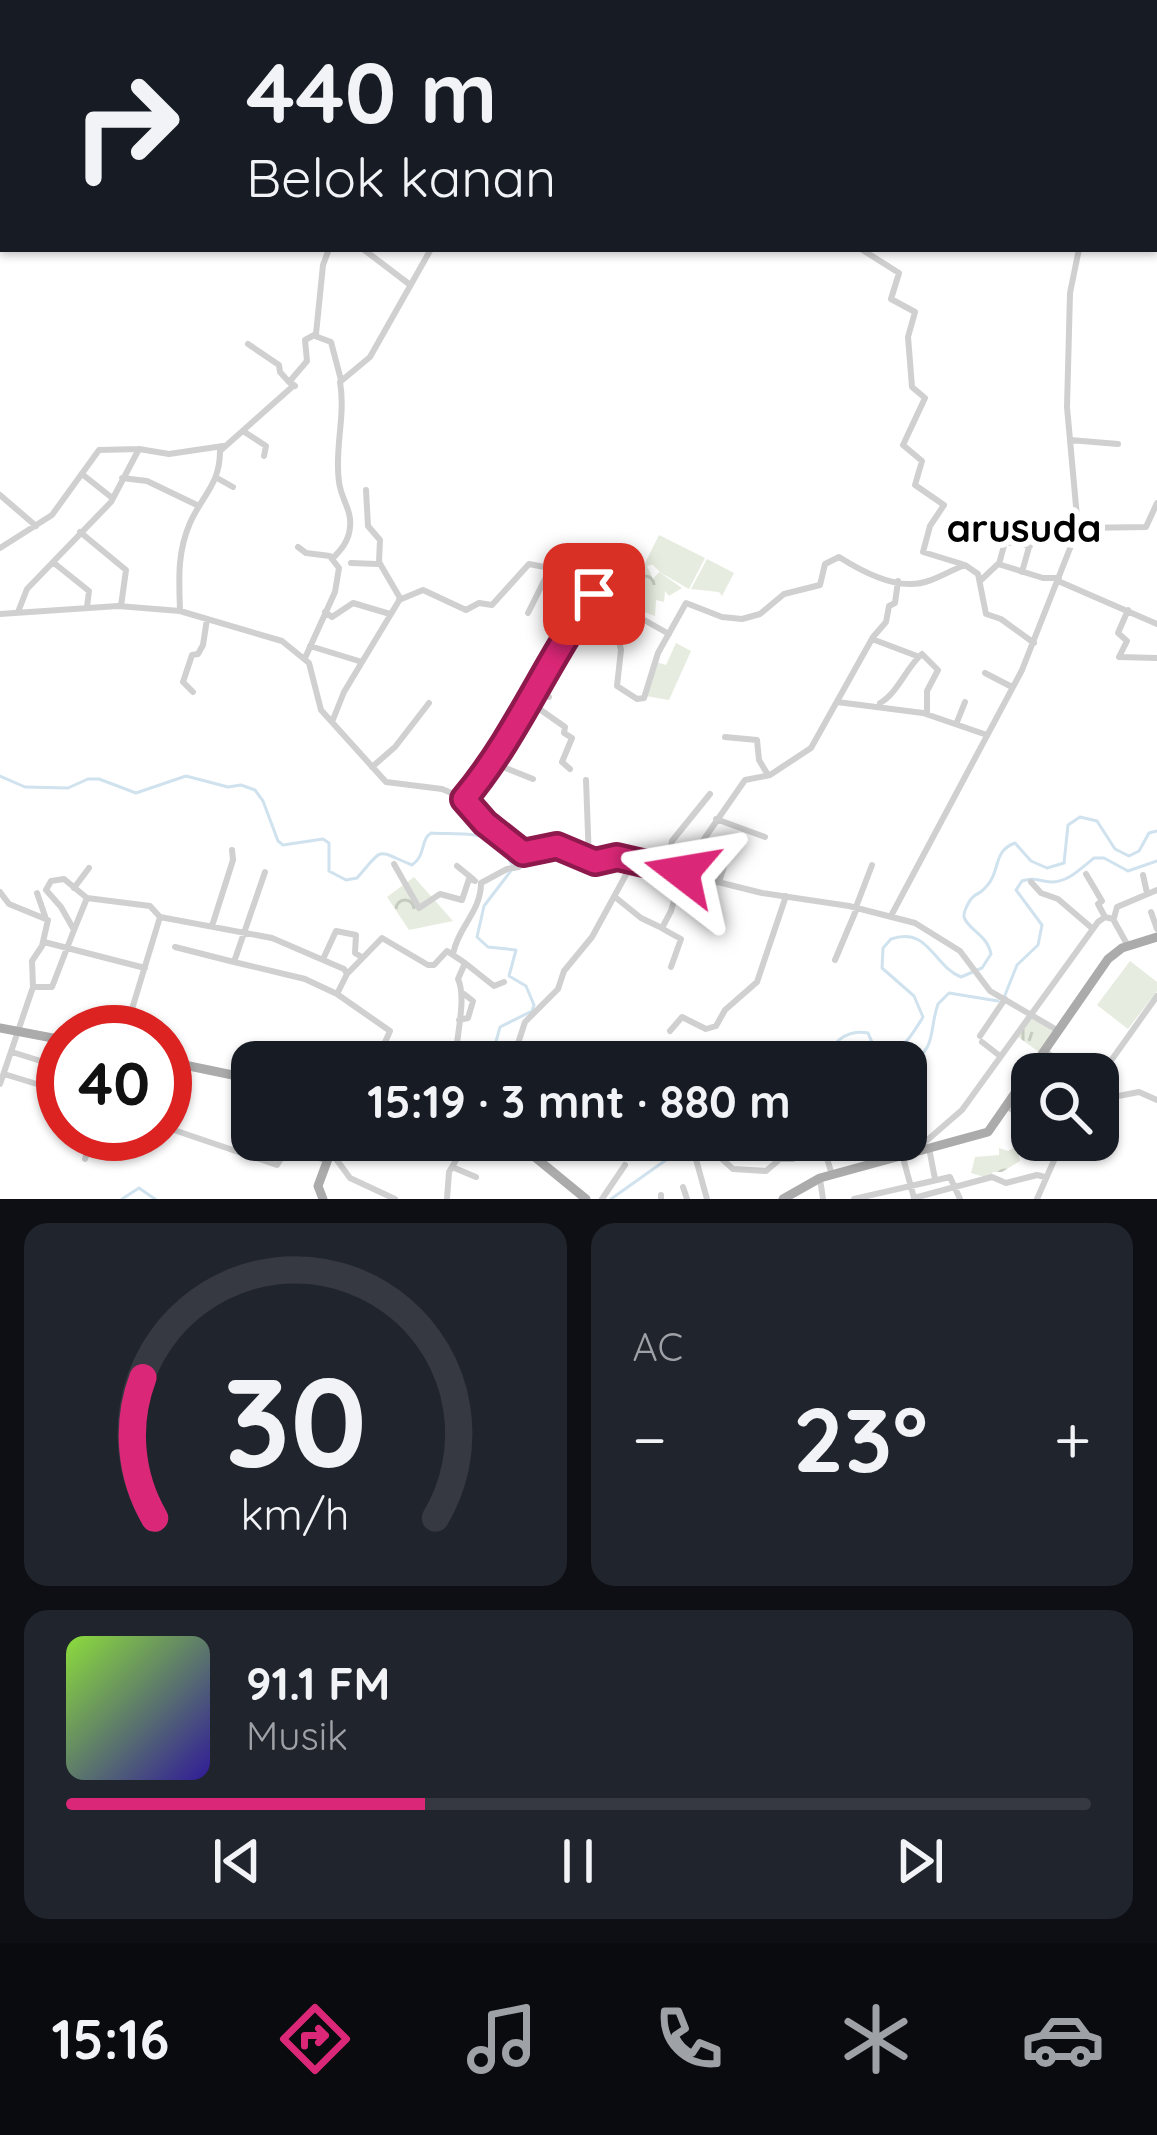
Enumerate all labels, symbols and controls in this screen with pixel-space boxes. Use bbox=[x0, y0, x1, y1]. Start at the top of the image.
text: 440 m bbox=[246, 39, 497, 144]
icon: right bbox=[48, 48, 204, 204]
text: Belok kanan bbox=[246, 143, 556, 211]
district label: arusuda bbox=[947, 503, 1102, 552]
pin bbox=[543, 543, 645, 645]
icon: arrive bbox=[561, 561, 627, 627]
position arrow bbox=[619, 809, 745, 935]
speed limit sign: 40 bbox=[36, 1005, 192, 1161]
map controls bbox=[1011, 1053, 1119, 1161]
button: search bbox=[1011, 1053, 1119, 1161]
text: 15:19 · 3 mnt · 880 m bbox=[367, 1073, 791, 1129]
text: AC bbox=[633, 1322, 683, 1371]
text: 30 bbox=[223, 1342, 367, 1498]
text: 23° bbox=[793, 1382, 928, 1495]
text: − bbox=[633, 1397, 667, 1480]
text: + bbox=[1054, 1397, 1091, 1480]
text: km/h bbox=[241, 1486, 350, 1540]
text: 91.1 FM bbox=[246, 1655, 390, 1711]
text: Musik bbox=[246, 1711, 348, 1760]
icon: previous bbox=[204, 1828, 270, 1894]
icon: pause bbox=[545, 1828, 611, 1894]
icon: next bbox=[887, 1828, 953, 1894]
icon: directions bbox=[273, 1997, 357, 2081]
icon: music bbox=[460, 1997, 544, 2081]
icon: phone bbox=[647, 1997, 731, 2081]
icon: climate bbox=[834, 1997, 918, 2081]
icon: car bbox=[1021, 1997, 1105, 2081]
text: 15:16 bbox=[52, 2005, 169, 2073]

